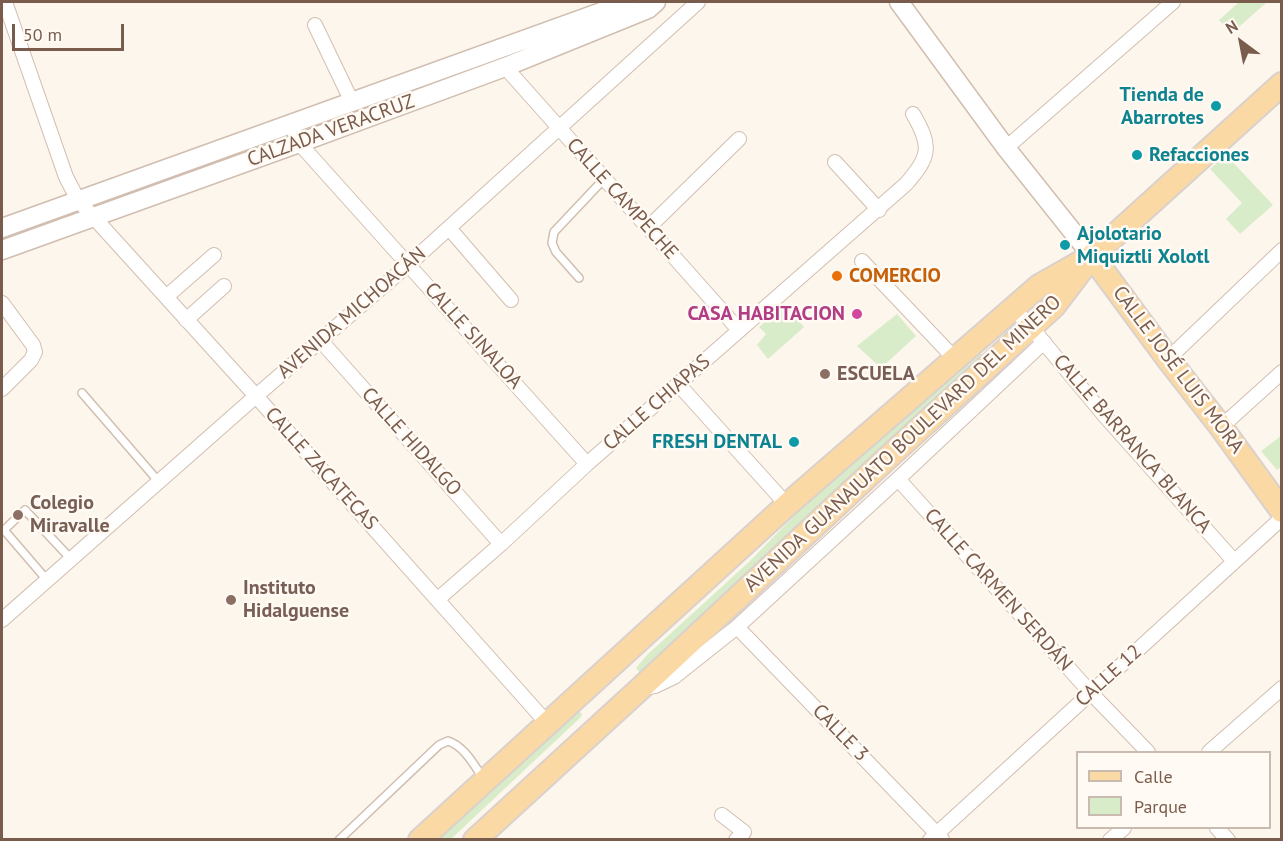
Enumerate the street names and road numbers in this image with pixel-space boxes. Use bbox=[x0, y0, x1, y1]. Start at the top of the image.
street label: CALZADA VERACRUZ bbox=[244, 90, 418, 172]
street label: CALLE CAMPECHE bbox=[561, 133, 683, 265]
street label: AVENIDA MICHOACÁN bbox=[273, 242, 431, 384]
street label: CALLE SINALOA bbox=[419, 278, 527, 394]
street label: CALLE JOSÉ LUIS MORA bbox=[1107, 282, 1249, 458]
street label: AVENIDA GUANAJUATO BOULEVARD DEL MINERO bbox=[740, 291, 1066, 597]
street label: CALLE CHIAPAS bbox=[599, 350, 715, 456]
street label: CALLE BARRANCA BLANCA bbox=[1048, 350, 1216, 538]
street label: CALLE HIDALGO bbox=[356, 383, 466, 501]
street label: CALLE ZACATECAS bbox=[259, 403, 383, 535]
street label: CALLE CARMEN SERDÁN bbox=[919, 504, 1077, 676]
street label: CALLE 12 bbox=[1071, 640, 1147, 712]
street label: CALLE 3 bbox=[807, 699, 873, 767]

